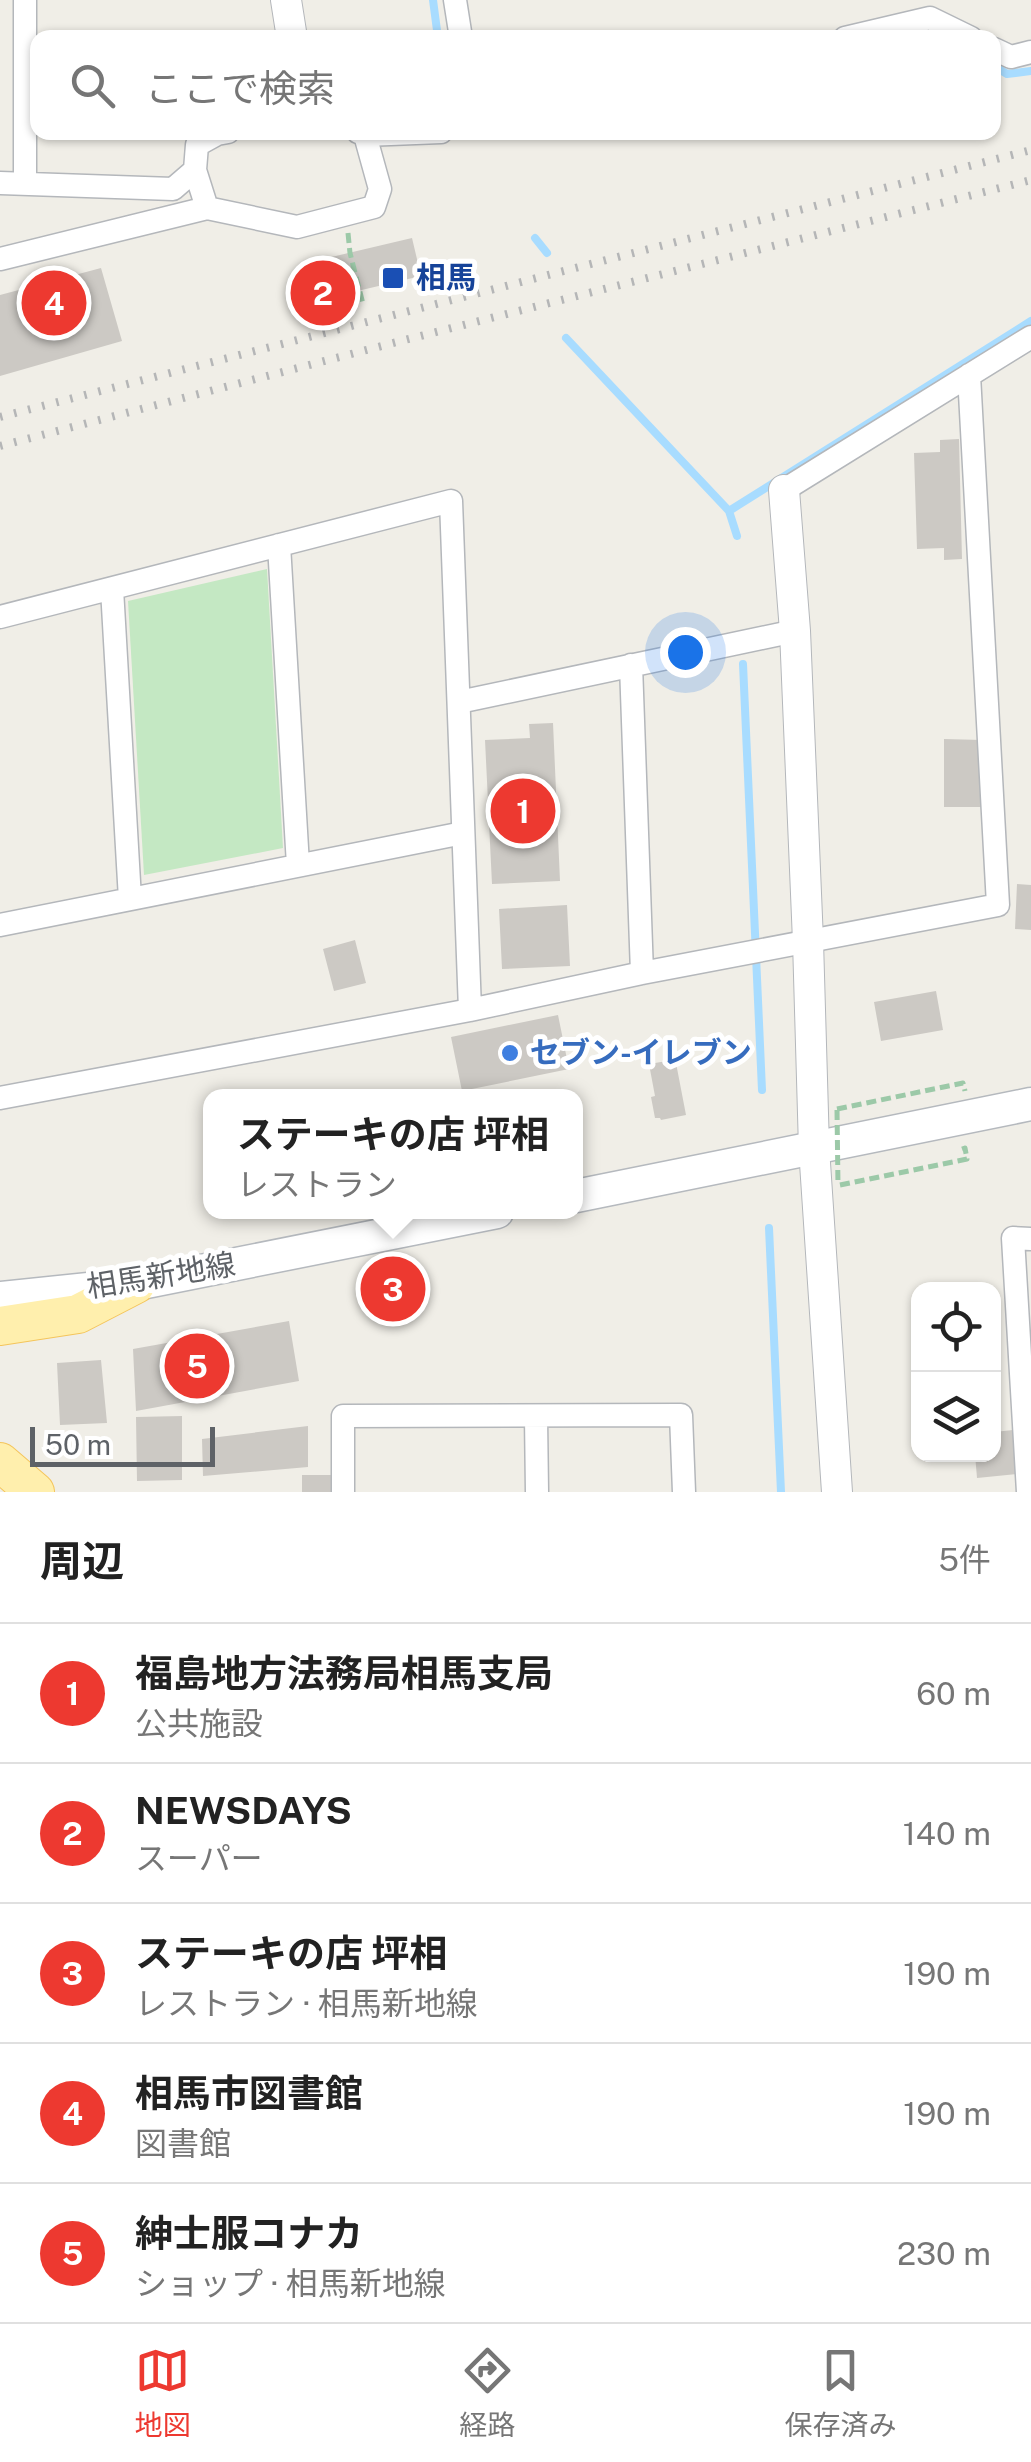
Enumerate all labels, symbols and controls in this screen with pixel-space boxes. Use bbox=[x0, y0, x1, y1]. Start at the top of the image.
search box bbox=[30, 30, 1001, 140]
icon: search bbox=[65, 58, 120, 113]
text: ここで検索 bbox=[145, 66, 335, 111]
pin: 2 bbox=[290, 256, 356, 330]
place label: 相馬 bbox=[416, 259, 476, 295]
marker: 相馬 bbox=[380, 265, 406, 291]
pin: 4 bbox=[22, 266, 86, 340]
your location bbox=[660, 627, 711, 678]
pin: 1 bbox=[490, 774, 556, 848]
place label: セブン-イレブン bbox=[530, 1034, 752, 1070]
marker: セブン-イレブン bbox=[499, 1042, 521, 1064]
popup bbox=[203, 1089, 583, 1219]
text: ステーキの店 坪相 bbox=[237, 1112, 549, 1157]
text: レストラン bbox=[237, 1166, 397, 1203]
street label: 相馬新地線 bbox=[84, 1246, 238, 1305]
pin: 3 bbox=[360, 1252, 426, 1326]
map controls bbox=[911, 1282, 1001, 1462]
button: locate bbox=[911, 1282, 1001, 1372]
pin: 5 bbox=[164, 1328, 230, 1404]
button: layers bbox=[911, 1372, 1001, 1462]
scale bar bbox=[30, 1422, 215, 1466]
text: 50 m bbox=[45, 1428, 111, 1461]
text: 周辺 bbox=[40, 1536, 124, 1585]
text: 5件 bbox=[939, 1541, 991, 1578]
text: 福島地方法務局相馬支局 bbox=[135, 1651, 553, 1696]
text: 1 bbox=[66, 1675, 79, 1712]
text: 60 m bbox=[916, 1675, 991, 1712]
text: 公共施設 bbox=[135, 1705, 263, 1742]
text: NEWSDAYS bbox=[135, 1788, 352, 1833]
text: 2 bbox=[62, 1815, 83, 1852]
text: 140 m bbox=[903, 1815, 991, 1852]
text: スーパー bbox=[135, 1840, 263, 1877]
text: ステーキの店 坪相 bbox=[135, 1931, 448, 1976]
text: 3 bbox=[62, 1955, 83, 1992]
text: 190 m bbox=[903, 1955, 991, 1992]
text: レストラン · 相馬新地線 bbox=[135, 1985, 478, 2022]
text: 相馬市図書館 bbox=[135, 2071, 363, 2116]
text: 4 bbox=[62, 2095, 83, 2132]
text: 190 m bbox=[903, 2095, 991, 2132]
text: 図書館 bbox=[135, 2125, 231, 2162]
text: 紳士服コナカ bbox=[135, 2211, 363, 2256]
text: 5 bbox=[62, 2235, 83, 2272]
text: 230 m bbox=[897, 2235, 991, 2272]
text: ショップ · 相馬新地線 bbox=[135, 2265, 446, 2302]
tab: 地図 bbox=[134, 2343, 191, 2443]
tab: 経路 bbox=[459, 2343, 516, 2443]
tab: 保存済み bbox=[784, 2343, 897, 2443]

